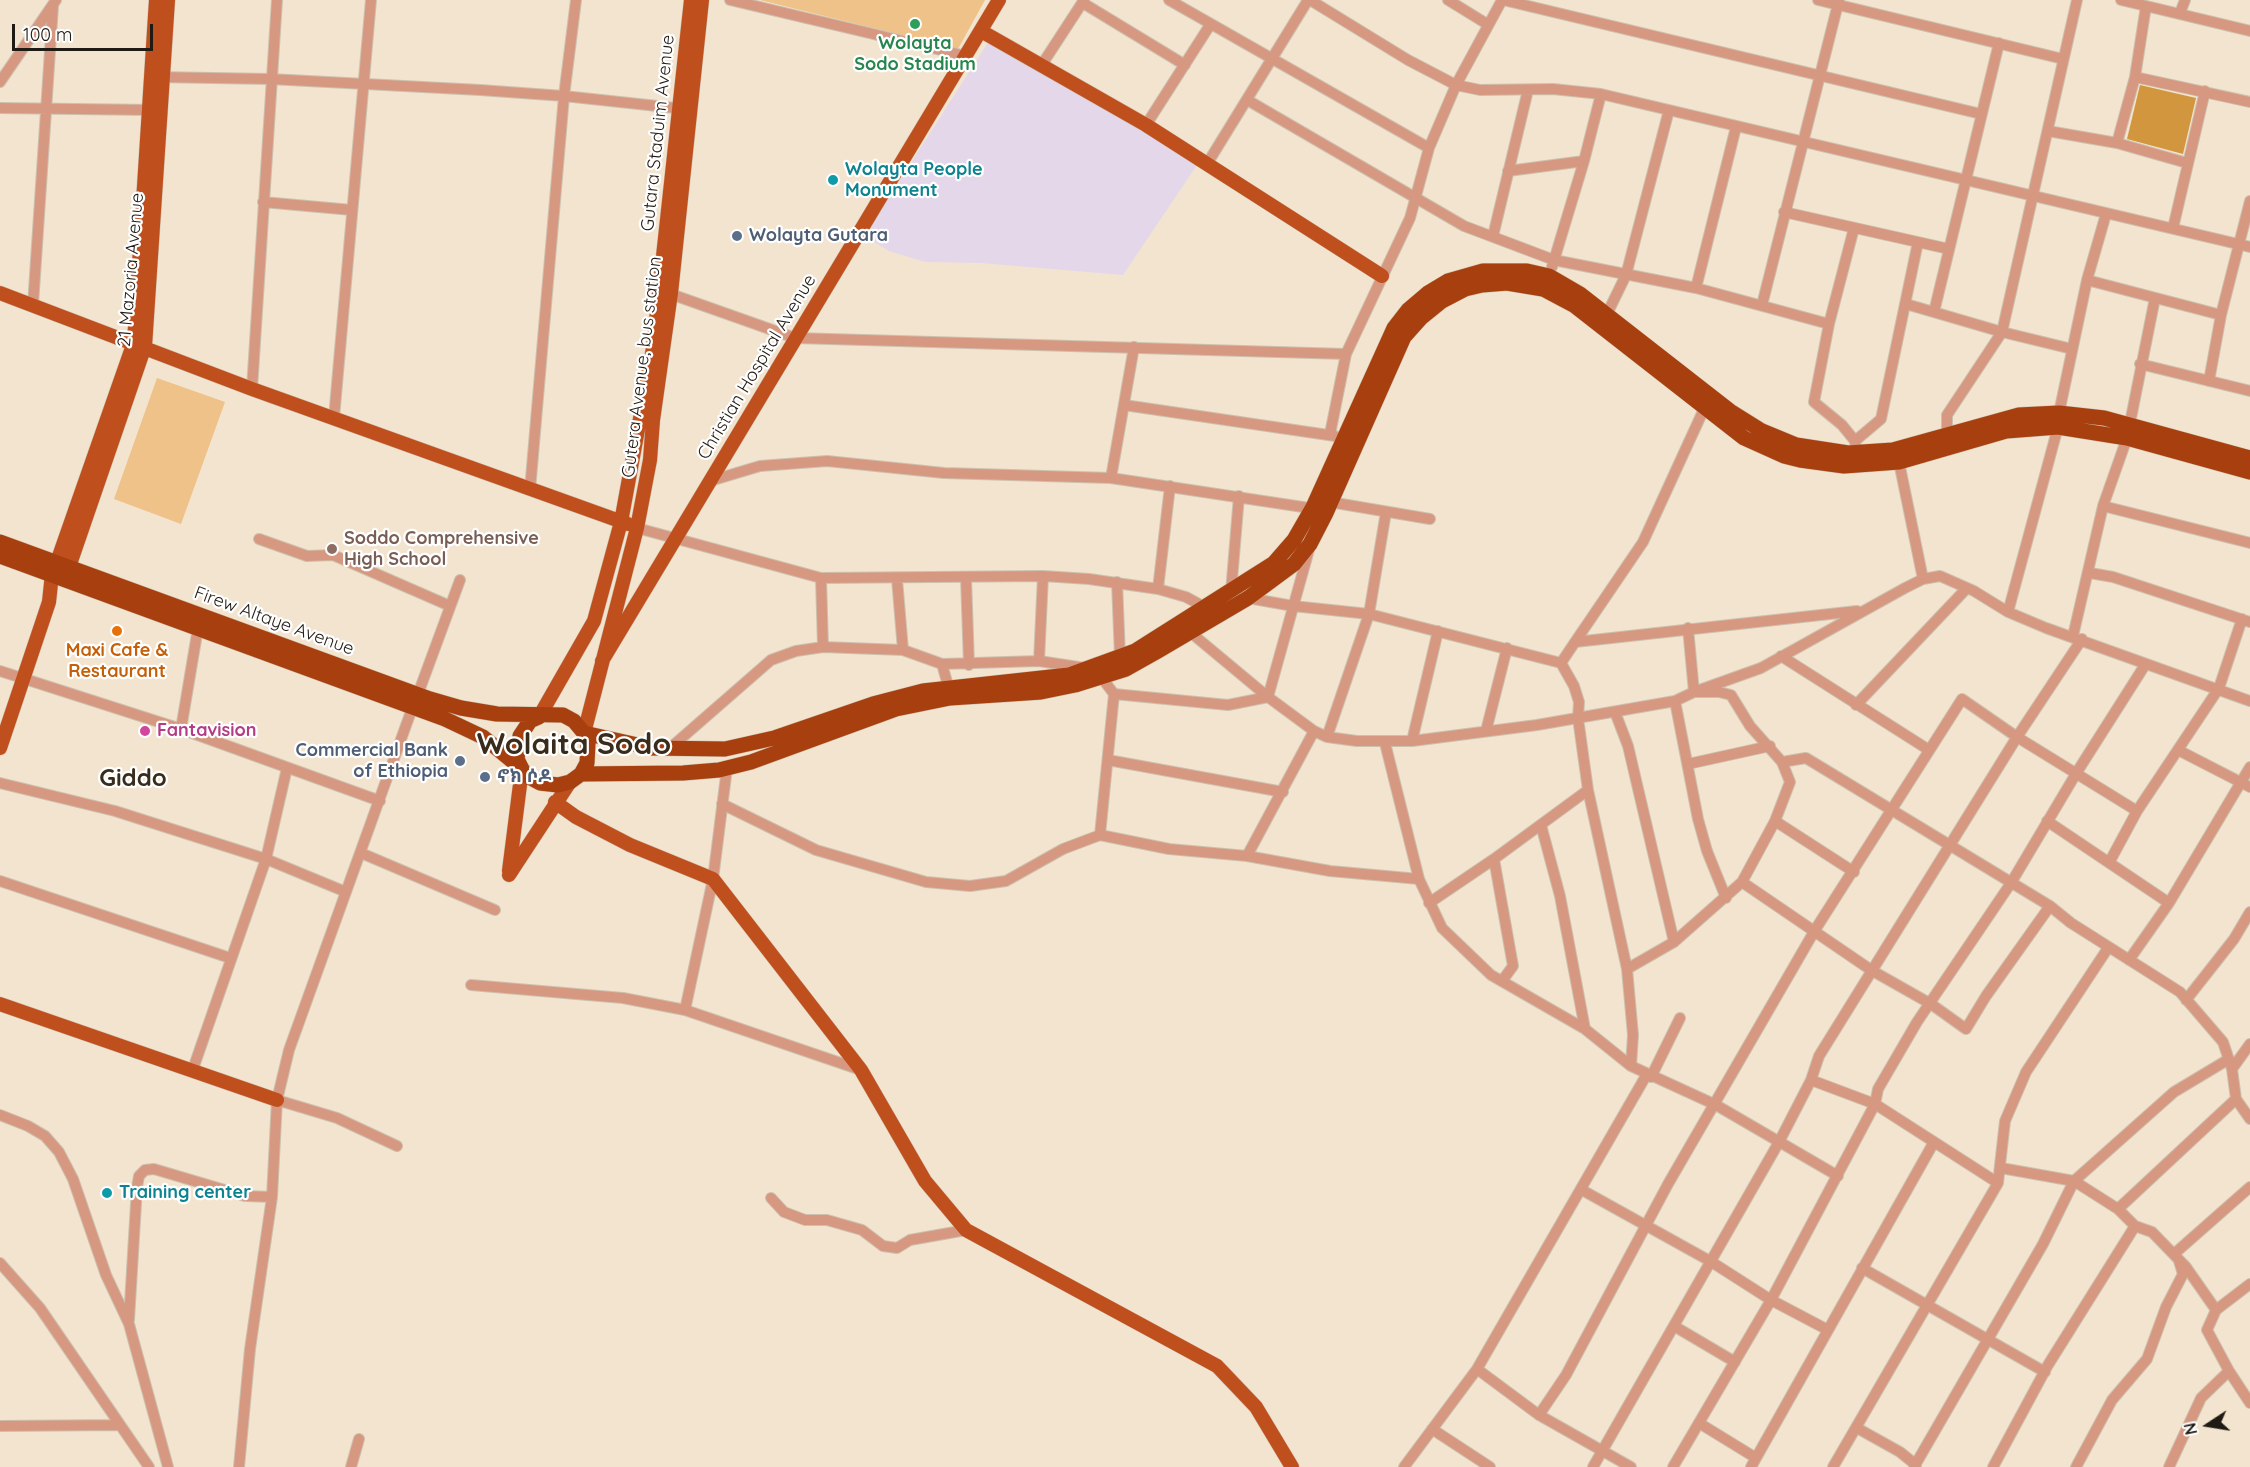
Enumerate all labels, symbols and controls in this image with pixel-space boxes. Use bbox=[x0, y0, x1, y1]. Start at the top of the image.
scale bar bbox=[15, 12, 156, 50]
marker: Wolayta Sodo Stadium bbox=[908, 17, 922, 31]
text: 100 m bbox=[23, 23, 72, 46]
place label: Wolayta Sodo Stadium bbox=[854, 33, 976, 76]
street label: Gutara Staduim Avenue bbox=[637, 34, 679, 232]
place label: Wolayta People Monument bbox=[845, 159, 983, 201]
marker: Wolayta People Monument bbox=[826, 173, 840, 187]
street label: 21 Mazoria Avenue bbox=[113, 192, 149, 348]
place label: Wolayta Gutara bbox=[749, 225, 888, 247]
marker: Wolayta Gutara bbox=[730, 229, 744, 243]
street label: Gutera Avenue, bus station bbox=[618, 255, 666, 479]
street label: Christian Hospital Avenue bbox=[693, 271, 821, 463]
place label: Soddo Comprehensive High School bbox=[344, 528, 539, 570]
marker: Soddo Comprehensive High School bbox=[325, 542, 339, 556]
street label: Firew Altaye Avenue bbox=[191, 582, 357, 660]
marker: Maxi Cafe & Restaurant bbox=[110, 624, 124, 638]
place label: Maxi Cafe & Restaurant bbox=[66, 640, 168, 682]
place label: Fantavision bbox=[157, 720, 256, 742]
marker: Fantavision bbox=[138, 724, 152, 738]
district label: Wolaita Sodo bbox=[477, 727, 671, 763]
place label: Commercial Bank of Ethiopia bbox=[295, 740, 448, 783]
marker: Commercial Bank of Ethiopia bbox=[453, 754, 467, 768]
district label: Giddo bbox=[99, 765, 167, 793]
place label: ኖክ ሶዶ bbox=[497, 766, 551, 788]
marker: ኖክ ሶዶ bbox=[478, 770, 492, 784]
place label: Training center bbox=[119, 1182, 251, 1204]
marker: Training center bbox=[100, 1186, 114, 1200]
north arrow bbox=[2178, 1395, 2238, 1455]
text: N bbox=[2179, 1421, 2201, 1437]

